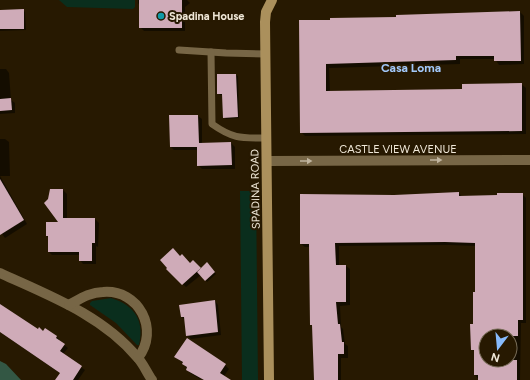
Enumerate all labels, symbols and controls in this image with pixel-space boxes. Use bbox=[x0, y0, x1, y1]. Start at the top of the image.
place label: Spadina House bbox=[169, 10, 244, 23]
marker: Spadina House bbox=[156, 11, 166, 21]
district label: Casa Loma bbox=[381, 61, 441, 75]
street label: CASTLE VIEW AVENUE bbox=[339, 143, 457, 156]
street label: SPADINA ROAD bbox=[248, 148, 263, 229]
one-way arrow bbox=[430, 157, 443, 163]
one-way arrow bbox=[300, 158, 313, 164]
north arrow bbox=[478, 328, 518, 368]
text: N bbox=[489, 350, 501, 365]

